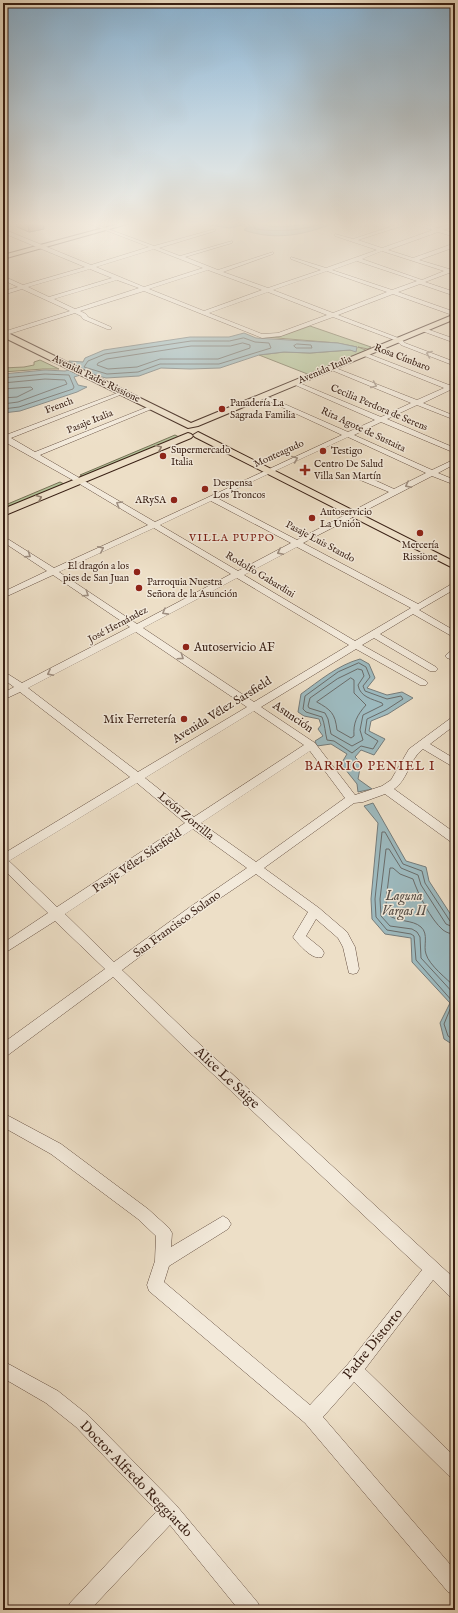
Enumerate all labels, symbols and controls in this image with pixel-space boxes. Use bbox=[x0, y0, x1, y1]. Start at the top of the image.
street label: Rosa Címbaro bbox=[372, 341, 433, 375]
one-way arrow bbox=[426, 351, 433, 359]
street label: Avenida Padre Rissione bbox=[49, 352, 142, 406]
street label: Avenida Italia bbox=[295, 353, 354, 388]
one-way arrow bbox=[371, 381, 378, 389]
street label: Cecilia Perdora de Serens bbox=[328, 382, 430, 435]
street label: French bbox=[43, 394, 76, 417]
place label: Panadería La Sagrada Familia bbox=[230, 397, 296, 422]
marker: Panadería La Sagrada Familia bbox=[217, 404, 227, 414]
street label: Rita Agote de Sustaita bbox=[319, 405, 408, 456]
street label: Pasaje Italia bbox=[65, 407, 116, 437]
street label: Monteagudo bbox=[252, 437, 307, 471]
place label: Supermercado Italia bbox=[171, 444, 231, 469]
one-way arrow bbox=[154, 445, 162, 453]
place label: Testigo bbox=[331, 445, 363, 458]
marker: Testigo bbox=[318, 446, 328, 456]
marker: Supermercado Italia bbox=[158, 451, 168, 461]
one-way arrow bbox=[291, 456, 299, 464]
place label: Centro De Salud Villa San Martín bbox=[313, 458, 384, 483]
marker: Centro De Salud Villa San Martín bbox=[299, 464, 311, 476]
place label: Despensa Los Troncos bbox=[213, 477, 266, 502]
one-way arrow bbox=[405, 480, 412, 488]
marker: Despensa Los Troncos bbox=[200, 484, 210, 494]
place label: ARySA bbox=[134, 494, 166, 507]
one-way arrow bbox=[35, 495, 42, 503]
marker: ARySA bbox=[169, 495, 179, 505]
one-way arrow bbox=[116, 501, 123, 509]
place label: Autoservicio La Unión bbox=[319, 506, 373, 531]
marker: Autoservicio La Unión bbox=[307, 513, 317, 523]
street label: Pasaje Luis Stando bbox=[283, 518, 357, 566]
marker: Mercería Rissione bbox=[415, 528, 425, 538]
district label: VILLA PUPPO bbox=[188, 531, 275, 545]
place label: Mercería Rissione bbox=[401, 539, 439, 564]
one-way arrow bbox=[97, 546, 104, 554]
one-way arrow bbox=[277, 547, 285, 555]
street label: Rodolfo Gabardini bbox=[223, 549, 298, 601]
one-way arrow bbox=[24, 550, 31, 558]
place label: El dragón a los pies de San Juan bbox=[63, 560, 130, 585]
marker: El dragón a los pies de San Juan bbox=[132, 567, 142, 577]
place label: Parroquia Nuestra Señora de la Asunción bbox=[147, 576, 238, 601]
marker: Parroquia Nuestra Señora de la Asunción bbox=[134, 583, 144, 593]
one-way arrow bbox=[81, 589, 88, 596]
street label: José Hernández bbox=[85, 604, 150, 647]
one-way arrow bbox=[162, 608, 170, 615]
place label: Autoservicio AF bbox=[193, 640, 275, 655]
marker: Autoservicio AF bbox=[181, 642, 191, 652]
one-way arrow bbox=[177, 653, 184, 660]
one-way arrow bbox=[47, 668, 54, 676]
street label: Avenida Vélez Sarsfield bbox=[169, 673, 275, 747]
street label: Asunción bbox=[269, 697, 317, 736]
place label: Mix Ferretería bbox=[103, 712, 177, 727]
marker: Mix Ferretería bbox=[179, 714, 189, 724]
district label: BARRIO PENIEL I bbox=[304, 758, 436, 775]
street label: León Zorrilla bbox=[155, 789, 218, 844]
street label: Pasaje Vélez Sársfield bbox=[90, 825, 185, 896]
street label: San Francisco Solano bbox=[130, 887, 224, 961]
water label: Laguna Vargas II bbox=[382, 888, 428, 921]
street label: Alice Le Saige bbox=[190, 1042, 264, 1113]
street label: Padre Distorto bbox=[339, 1305, 407, 1383]
street label: Doctor Alfredo Reggiardo bbox=[76, 1417, 197, 1541]

